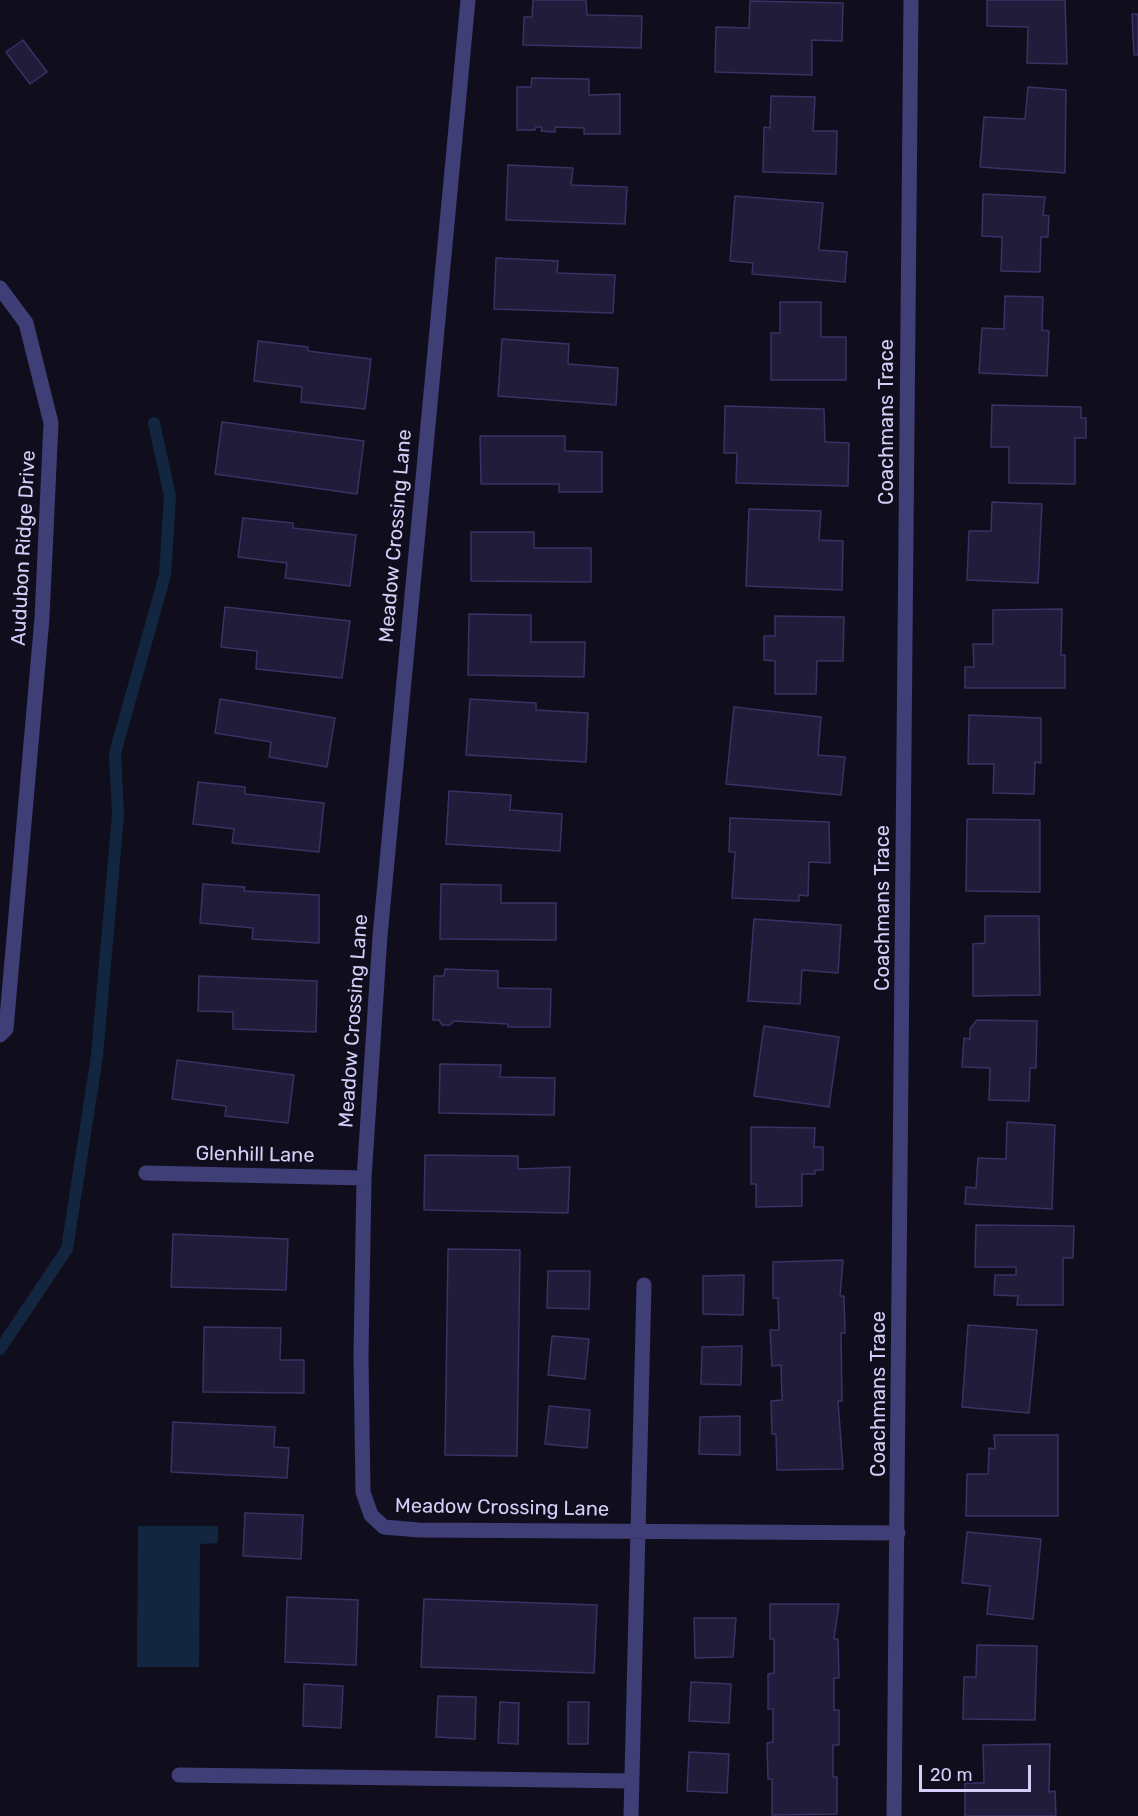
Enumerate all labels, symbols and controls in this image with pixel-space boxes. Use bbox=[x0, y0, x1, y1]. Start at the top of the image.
street label: Coachmans Trace bbox=[875, 339, 899, 505]
street label: Meadow Crossing Lane bbox=[375, 428, 417, 644]
street label: Audubon Ridge Drive bbox=[7, 450, 41, 646]
street label: Coachmans Trace bbox=[871, 825, 895, 991]
street label: Meadow Crossing Lane bbox=[335, 913, 373, 1129]
street label: Glenhill Lane bbox=[195, 1142, 315, 1168]
street label: Coachmans Trace bbox=[867, 1311, 891, 1477]
street label: Meadow Crossing Lane bbox=[395, 1494, 609, 1522]
scale bar bbox=[922, 1753, 1034, 1791]
text: 20 m bbox=[930, 1764, 972, 1786]

